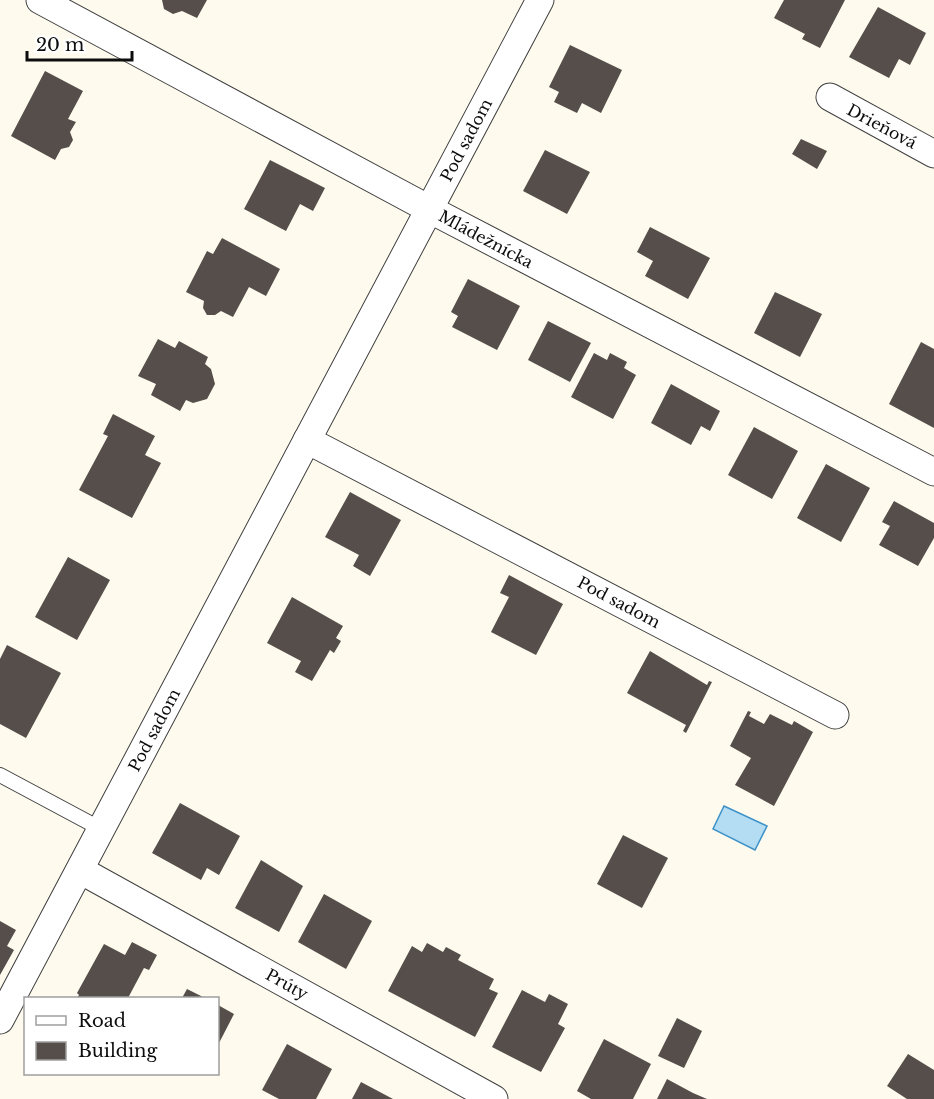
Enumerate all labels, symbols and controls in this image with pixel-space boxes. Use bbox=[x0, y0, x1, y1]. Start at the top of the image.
scale bar bbox=[27, 24, 132, 62]
text: 20 m bbox=[36, 34, 84, 56]
street label: Pod sadom bbox=[436, 95, 496, 185]
street label: Drieňová bbox=[844, 99, 920, 153]
street label: Mládežnícka bbox=[435, 206, 537, 272]
street label: Pod sadom bbox=[574, 572, 664, 632]
street label: Pod sadom bbox=[124, 685, 184, 775]
street label: Prúty bbox=[262, 964, 312, 1004]
legend bbox=[24, 997, 219, 1075]
text: Road bbox=[78, 1010, 126, 1032]
text: Building bbox=[78, 1040, 157, 1062]

